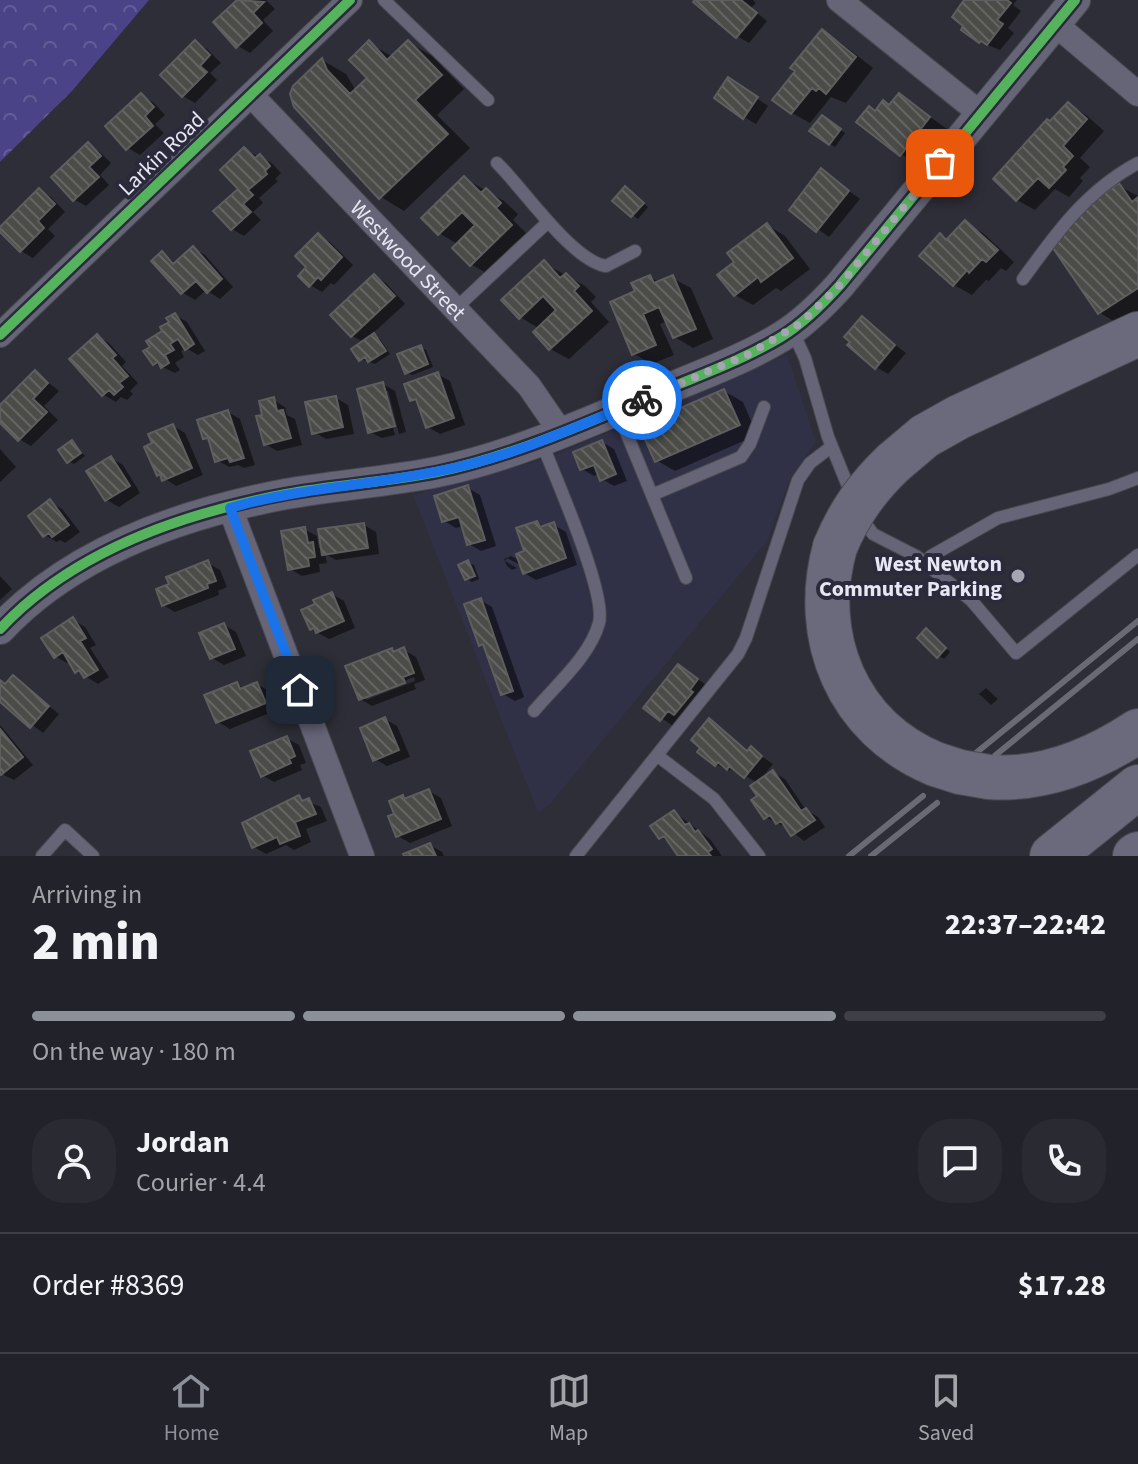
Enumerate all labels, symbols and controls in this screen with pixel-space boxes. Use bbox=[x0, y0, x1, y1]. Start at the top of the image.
street label: Larkin Road bbox=[111, 104, 212, 203]
pin bbox=[906, 129, 974, 197]
icon: bag bbox=[918, 141, 962, 185]
street label: Westwood Street bbox=[342, 193, 474, 328]
courier bbox=[602, 360, 682, 440]
icon: bike bbox=[620, 378, 664, 422]
place label: West Newton Commuter Parking bbox=[819, 548, 1002, 605]
marker: West Newton Commuter Parking bbox=[1009, 567, 1027, 585]
pin bbox=[266, 656, 334, 724]
icon: home bbox=[278, 668, 322, 712]
text: Arriving in bbox=[32, 876, 142, 913]
text: 22:37–22:42 bbox=[945, 903, 1106, 946]
text: 2 min bbox=[32, 906, 160, 980]
text: On the way · 180 m bbox=[32, 1033, 236, 1070]
button: person bbox=[32, 1119, 116, 1203]
button: chat bbox=[918, 1119, 1002, 1203]
button: phone bbox=[1022, 1119, 1106, 1203]
text: Jordan bbox=[136, 1121, 230, 1164]
text: Courier · 4.4 bbox=[136, 1164, 266, 1201]
text: Order #8369 bbox=[32, 1264, 185, 1307]
text: $17.28 bbox=[1018, 1264, 1106, 1307]
tab: Home bbox=[164, 1369, 219, 1449]
tab: Map bbox=[547, 1369, 591, 1449]
tab: Saved bbox=[918, 1369, 974, 1449]

